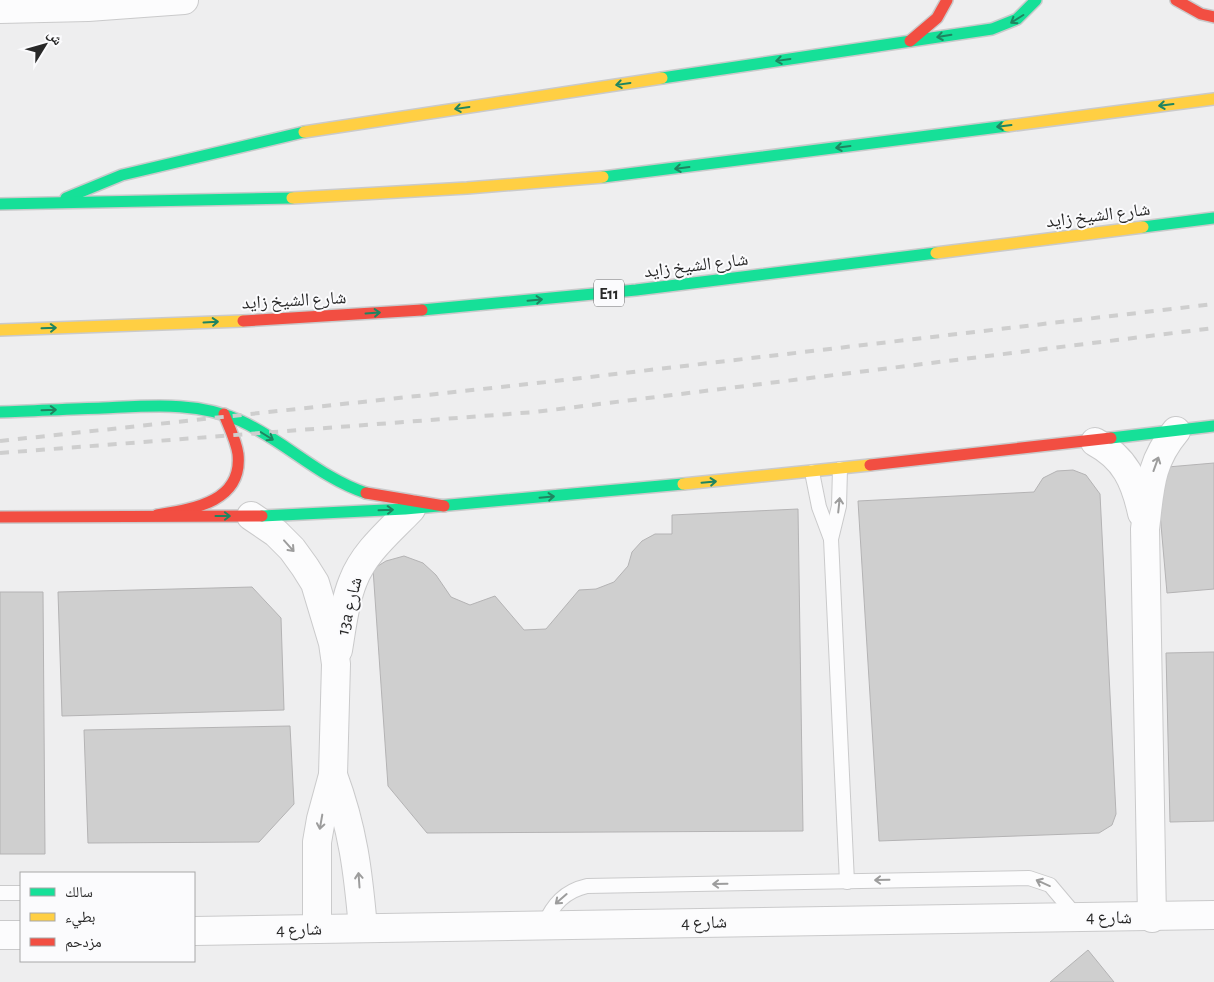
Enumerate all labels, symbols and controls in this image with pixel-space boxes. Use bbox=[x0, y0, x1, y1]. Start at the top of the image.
one-way arrow bbox=[1011, 14, 1025, 24]
north arrow bbox=[20, 20, 70, 70]
text: ش bbox=[44, 28, 65, 49]
one-way arrow bbox=[936, 31, 952, 41]
one-way arrow bbox=[776, 55, 792, 65]
one-way arrow bbox=[615, 79, 631, 89]
one-way arrow bbox=[1158, 100, 1174, 110]
one-way arrow bbox=[454, 103, 470, 113]
one-way arrow bbox=[997, 121, 1013, 131]
one-way arrow bbox=[836, 142, 852, 152]
one-way arrow bbox=[674, 163, 690, 173]
street label: شارع الشيخ زايد bbox=[1045, 201, 1151, 233]
street label: شارع الشيخ زايد bbox=[643, 251, 749, 283]
road number: E11 bbox=[594, 280, 624, 306]
street label: شارع الشيخ زايد bbox=[241, 289, 347, 315]
one-way arrow bbox=[527, 295, 543, 305]
one-way arrow bbox=[365, 308, 381, 318]
one-way arrow bbox=[203, 318, 219, 327]
one-way arrow bbox=[40, 324, 56, 333]
one-way arrow bbox=[40, 406, 56, 415]
one-way arrow bbox=[260, 431, 274, 441]
one-way arrow bbox=[1152, 456, 1161, 472]
one-way arrow bbox=[701, 477, 717, 487]
one-way arrow bbox=[539, 492, 555, 501]
one-way arrow bbox=[834, 497, 844, 513]
one-way arrow bbox=[377, 505, 393, 515]
one-way arrow bbox=[214, 511, 231, 521]
one-way arrow bbox=[283, 540, 295, 553]
street label: 13a شارع bbox=[334, 575, 367, 637]
one-way arrow bbox=[315, 813, 325, 829]
legend bbox=[20, 872, 195, 962]
one-way arrow bbox=[354, 872, 364, 888]
one-way arrow bbox=[874, 875, 890, 885]
one-way arrow bbox=[1036, 877, 1051, 887]
one-way arrow bbox=[712, 879, 728, 889]
text: سالك bbox=[65, 885, 93, 900]
one-way arrow bbox=[554, 893, 567, 905]
street label: شارع 4 bbox=[1086, 909, 1132, 928]
text: بطيء bbox=[65, 910, 95, 929]
street label: شارع 4 bbox=[681, 914, 727, 933]
street label: شارع 4 bbox=[276, 921, 322, 940]
text: مزدحم bbox=[65, 935, 102, 952]

